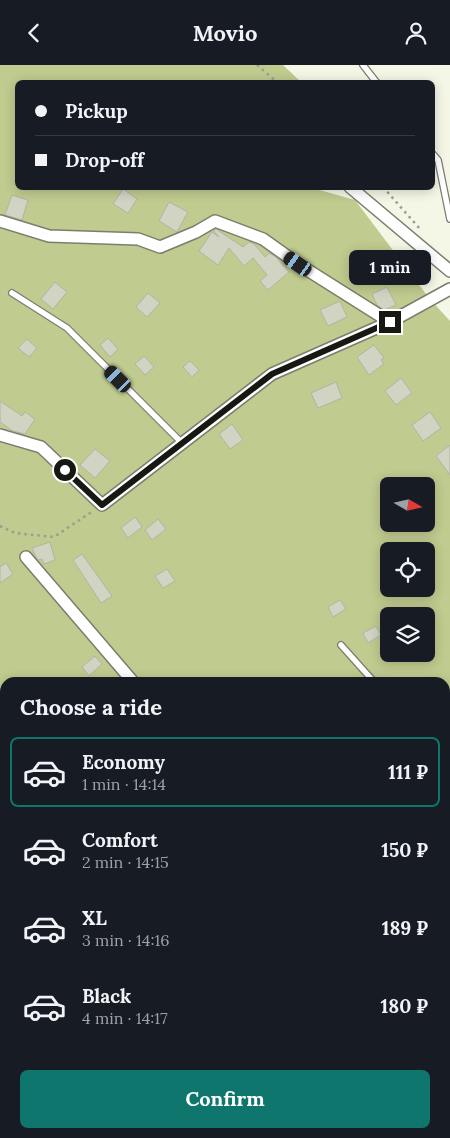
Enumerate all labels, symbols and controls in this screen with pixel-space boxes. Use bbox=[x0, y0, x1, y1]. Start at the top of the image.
icon: back bbox=[20, 19, 48, 47]
text: Movio bbox=[193, 19, 257, 47]
icon: person bbox=[402, 19, 430, 47]
text: Pickup bbox=[65, 99, 128, 123]
text: Drop-off bbox=[65, 148, 144, 172]
car bbox=[281, 249, 314, 279]
callout: 1 min bbox=[349, 249, 431, 285]
text: 1 min bbox=[370, 257, 410, 277]
route end bbox=[379, 311, 401, 333]
car bbox=[102, 363, 133, 395]
route start bbox=[54, 459, 76, 481]
north arrow bbox=[380, 477, 435, 533]
map controls bbox=[380, 477, 435, 662]
button: locate bbox=[380, 542, 435, 597]
button: layers bbox=[380, 607, 435, 662]
text: Choose a ride bbox=[20, 693, 162, 721]
icon: car bbox=[22, 750, 67, 795]
text: Economy bbox=[82, 750, 165, 774]
text: 111 ₽ bbox=[388, 760, 428, 784]
text: 1 min · 14:14 bbox=[82, 774, 166, 794]
icon: car bbox=[22, 828, 67, 873]
text: Comfort bbox=[82, 828, 158, 852]
text: 150 ₽ bbox=[381, 838, 428, 862]
text: 2 min · 14:15 bbox=[82, 852, 169, 872]
icon: car bbox=[22, 906, 67, 951]
text: XL bbox=[82, 906, 107, 930]
text: 189 ₽ bbox=[382, 916, 428, 940]
text: 3 min · 14:16 bbox=[82, 930, 170, 950]
icon: car bbox=[22, 984, 67, 1029]
text: Black bbox=[82, 984, 131, 1008]
text: 180 ₽ bbox=[381, 994, 428, 1018]
text: 4 min · 14:17 bbox=[82, 1008, 168, 1028]
button: Confirm bbox=[20, 1070, 430, 1128]

